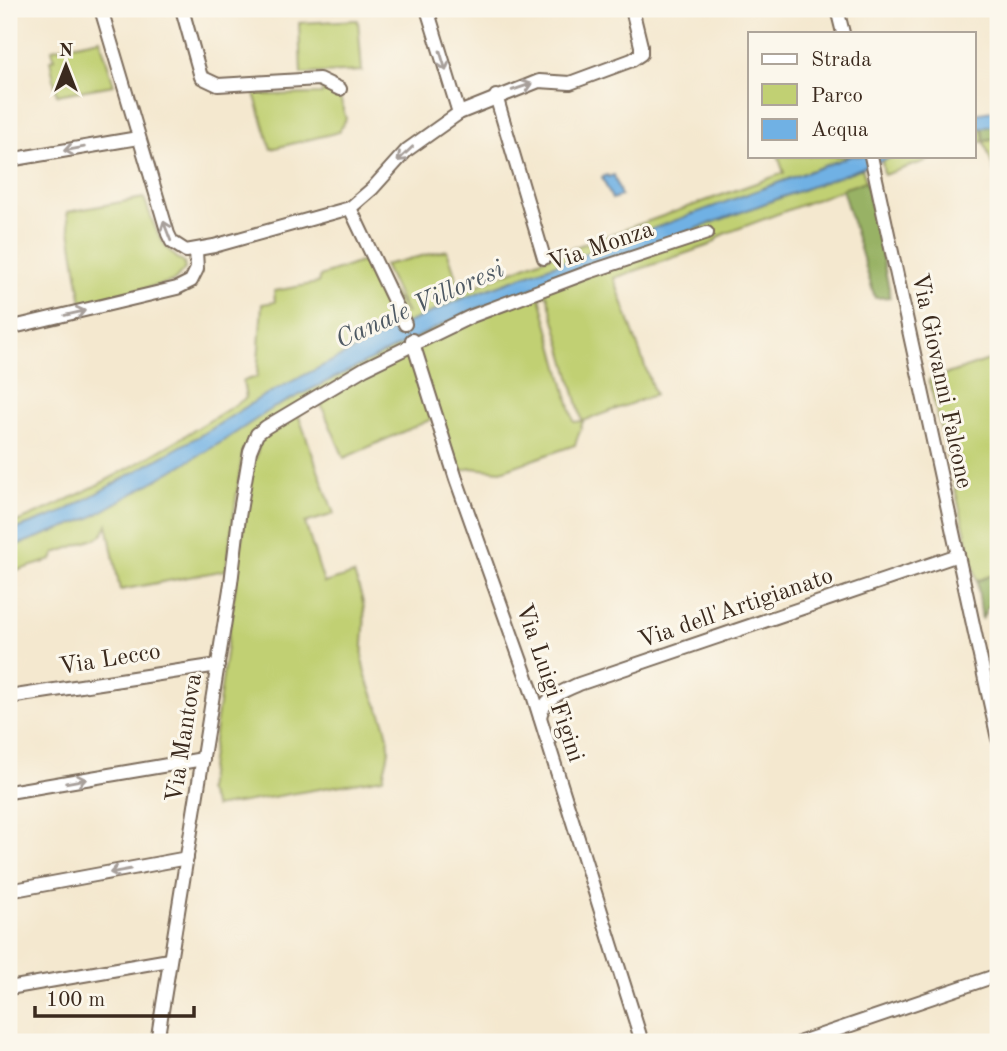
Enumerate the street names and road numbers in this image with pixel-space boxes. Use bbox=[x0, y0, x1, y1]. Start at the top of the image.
street label: Via Monza bbox=[545, 218, 657, 276]
street label: Via Giovanni Falcone bbox=[906, 271, 976, 491]
street label: Via dell'Artigianato bbox=[636, 564, 836, 654]
street label: Via Luigi Figini bbox=[511, 601, 587, 765]
street label: Via Lecco bbox=[58, 640, 162, 680]
street label: Via Mantova bbox=[163, 672, 207, 804]

